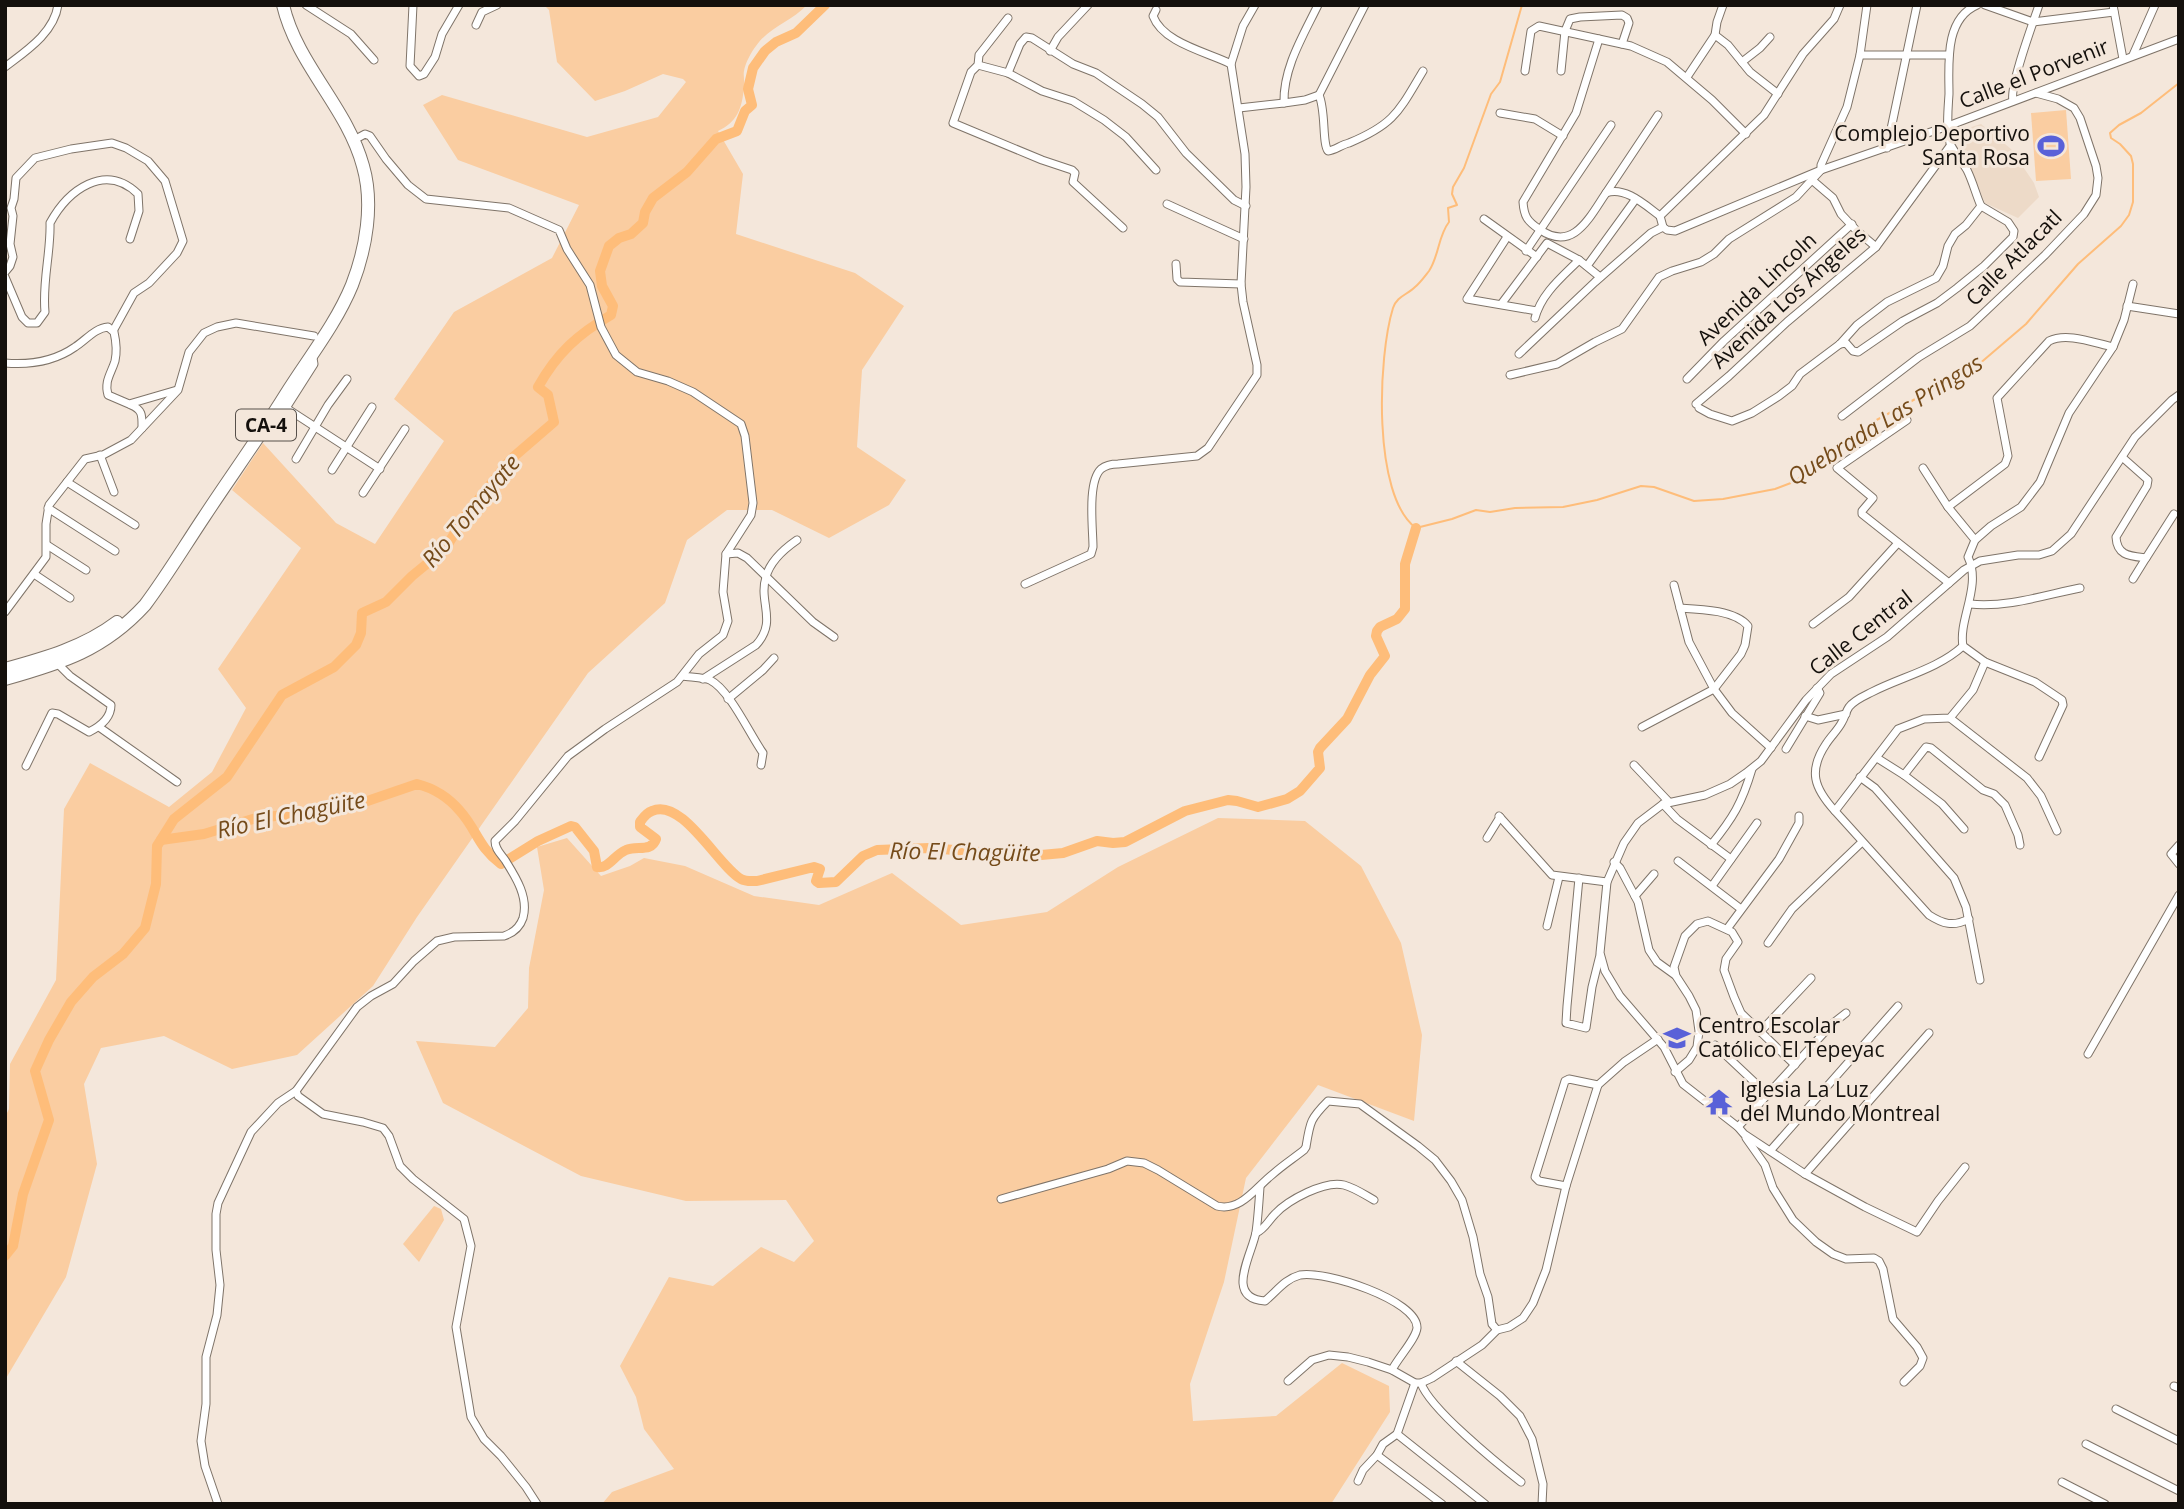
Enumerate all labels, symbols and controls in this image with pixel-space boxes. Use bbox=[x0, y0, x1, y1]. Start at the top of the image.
street label: Calle el Porvenir bbox=[1955, 32, 2113, 114]
place label: Complejo Deportivo Santa Rosa bbox=[1834, 119, 2030, 171]
sports icon: Complejo Deportivo Santa Rosa bbox=[2036, 131, 2066, 161]
street label: Calle Atlacatl bbox=[1959, 203, 2067, 311]
street label: Avenida Los Ángeles bbox=[1705, 220, 1872, 374]
street label: Avenida Lincoln bbox=[1691, 226, 1822, 351]
water label: Quebrada Las Pringas bbox=[1781, 346, 1988, 492]
road number: CA-4 bbox=[236, 410, 296, 440]
water label: Río Tomayate bbox=[414, 447, 527, 573]
street label: Calle Central bbox=[1803, 583, 1918, 681]
water label: Río El Chagüite bbox=[213, 783, 368, 845]
water label: Río El Chagüite bbox=[889, 834, 1041, 868]
place label: Centro Escolar Católico El Tepeyac bbox=[1698, 1011, 1884, 1063]
school or university icon: Centro Escolar Católico El Tepeyac bbox=[1662, 1023, 1692, 1053]
place label: Iglesia La Luz del Mundo Montreal bbox=[1740, 1075, 1940, 1127]
temple icon: Iglesia La Luz del Mundo Montreal bbox=[1704, 1087, 1734, 1117]

